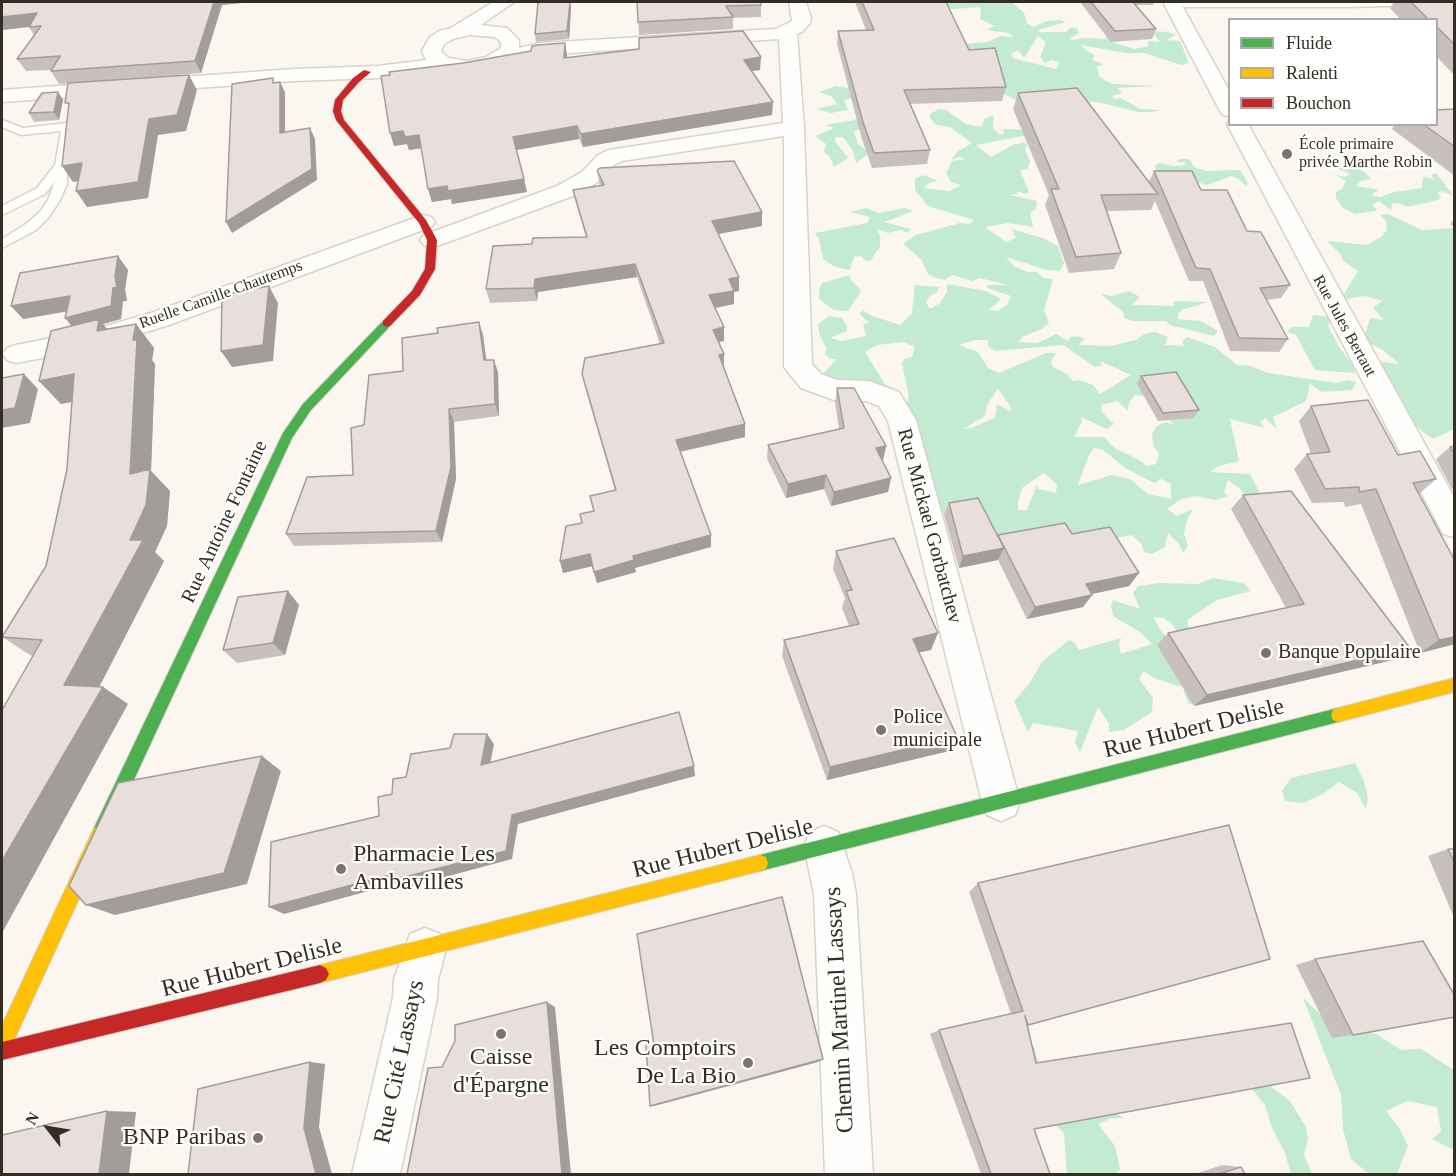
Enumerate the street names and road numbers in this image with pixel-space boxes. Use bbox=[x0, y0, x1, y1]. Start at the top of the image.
street label: Ruelle Camille Chautemps bbox=[137, 256, 305, 334]
street label: Rue Jules Bertaut bbox=[1308, 272, 1380, 380]
street label: Rue Mickael Gorbatchev bbox=[891, 426, 967, 626]
street label: Rue Antoine Fontaine bbox=[177, 437, 273, 607]
street label: Rue Hubert Delisle bbox=[1101, 693, 1287, 765]
street label: Rue Hubert Delisle bbox=[630, 813, 816, 885]
street label: Chemin Martinel Lassays bbox=[819, 886, 861, 1134]
street label: Rue Hubert Delisle bbox=[159, 932, 345, 1004]
street label: Rue Cité Lassays bbox=[369, 978, 431, 1146]

